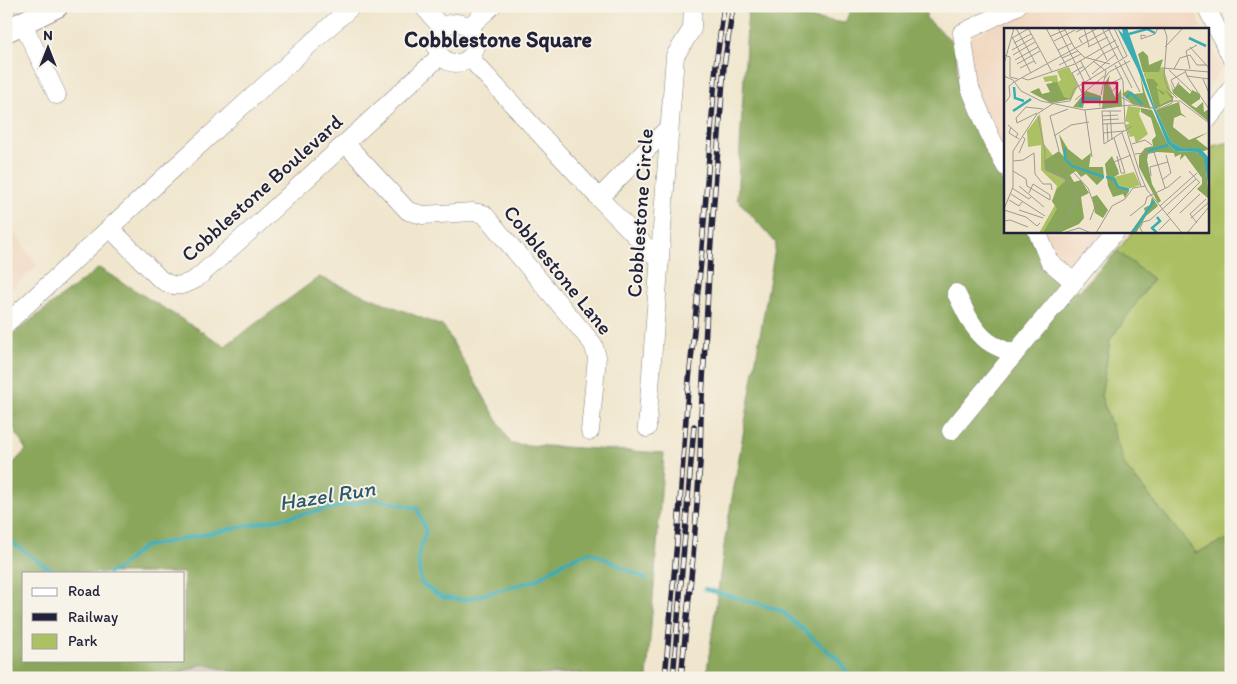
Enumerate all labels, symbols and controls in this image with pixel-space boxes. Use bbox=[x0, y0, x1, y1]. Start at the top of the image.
north arrow bbox=[22, 22, 72, 72]
district label: Cobblestone Square bbox=[404, 26, 592, 53]
text: N bbox=[43, 27, 53, 44]
inset map bbox=[1004, 28, 1210, 232]
street label: Cobblestone Boulevard bbox=[176, 108, 348, 267]
street label: Cobblestone Circle bbox=[621, 128, 658, 298]
street label: Cobblestone Lane bbox=[499, 200, 618, 340]
water label: Hazel Run bbox=[277, 475, 378, 516]
legend bbox=[22, 572, 185, 662]
text: Road bbox=[68, 582, 101, 600]
text: Railway bbox=[68, 608, 118, 626]
text: Park bbox=[68, 632, 98, 650]

